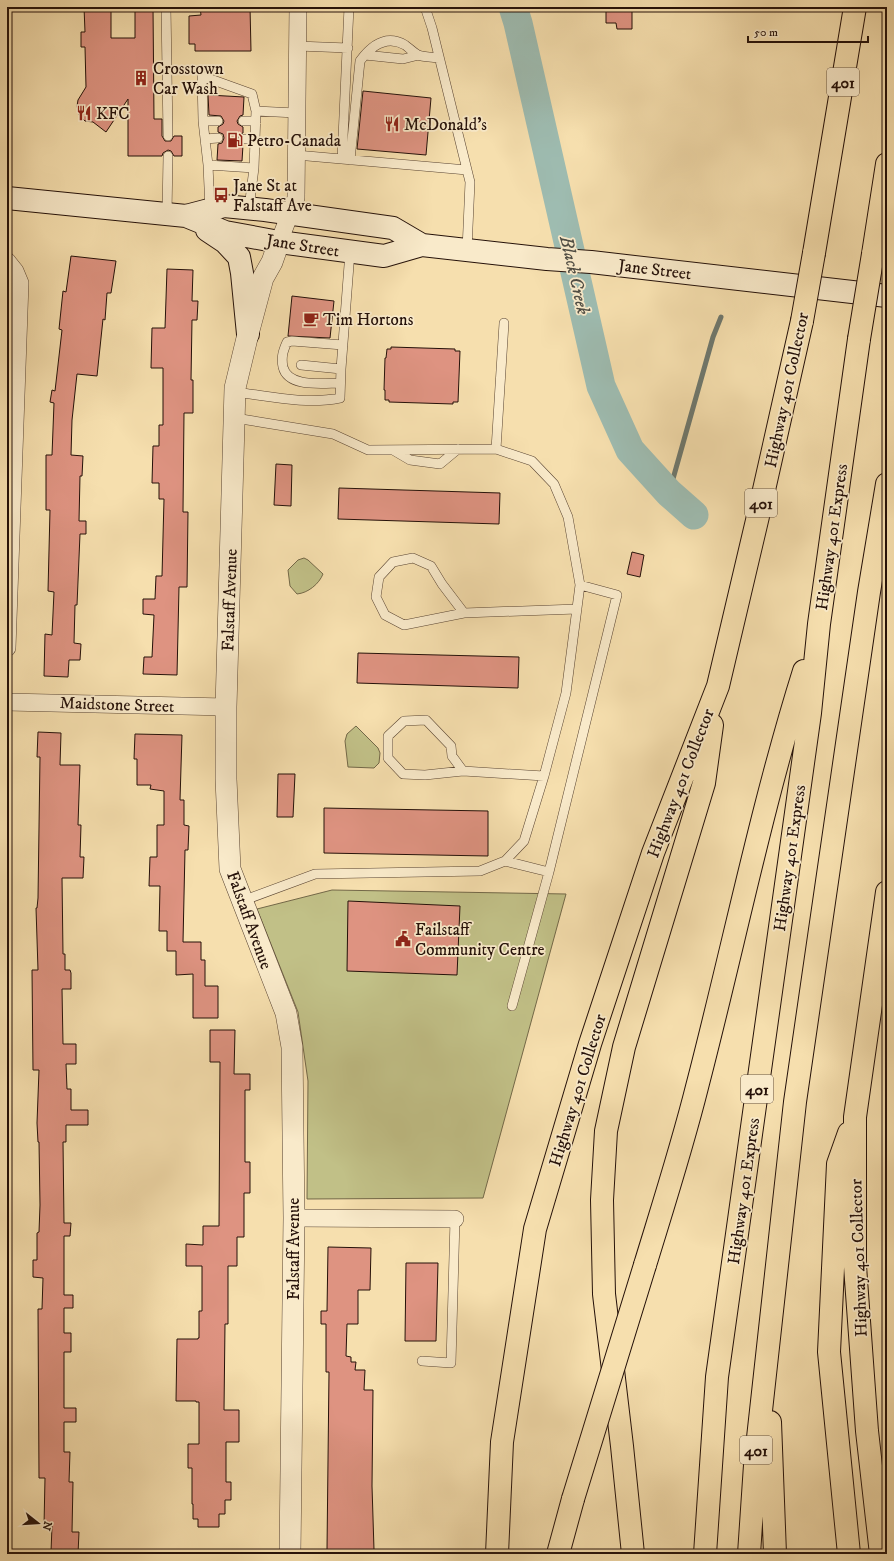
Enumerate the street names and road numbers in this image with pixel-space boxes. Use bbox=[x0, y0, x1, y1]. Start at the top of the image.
road number: 401 bbox=[827, 68, 859, 96]
street label: Jane Street bbox=[263, 229, 341, 263]
street label: Jane Street bbox=[615, 254, 693, 285]
street label: Highway 401 Collector bbox=[760, 310, 814, 470]
street label: Highway 401 Express bbox=[811, 462, 853, 612]
road number: 401 bbox=[745, 489, 777, 517]
street label: Falstaff Avenue bbox=[217, 548, 243, 652]
street label: Maidstone Street bbox=[59, 692, 175, 718]
street label: Highway 401 Collector bbox=[642, 705, 720, 861]
street label: Highway 401 Express bbox=[769, 783, 811, 933]
street label: Falstaff Avenue bbox=[221, 868, 277, 972]
street label: Highway 401 Collector bbox=[544, 1011, 612, 1169]
road number: 401 bbox=[741, 1075, 773, 1103]
street label: Highway 401 Express bbox=[723, 1116, 765, 1266]
street label: Highway 401 Collector bbox=[845, 1178, 873, 1337]
street label: Falstaff Avenue bbox=[283, 1198, 305, 1300]
road number: 401 bbox=[740, 1436, 772, 1464]

